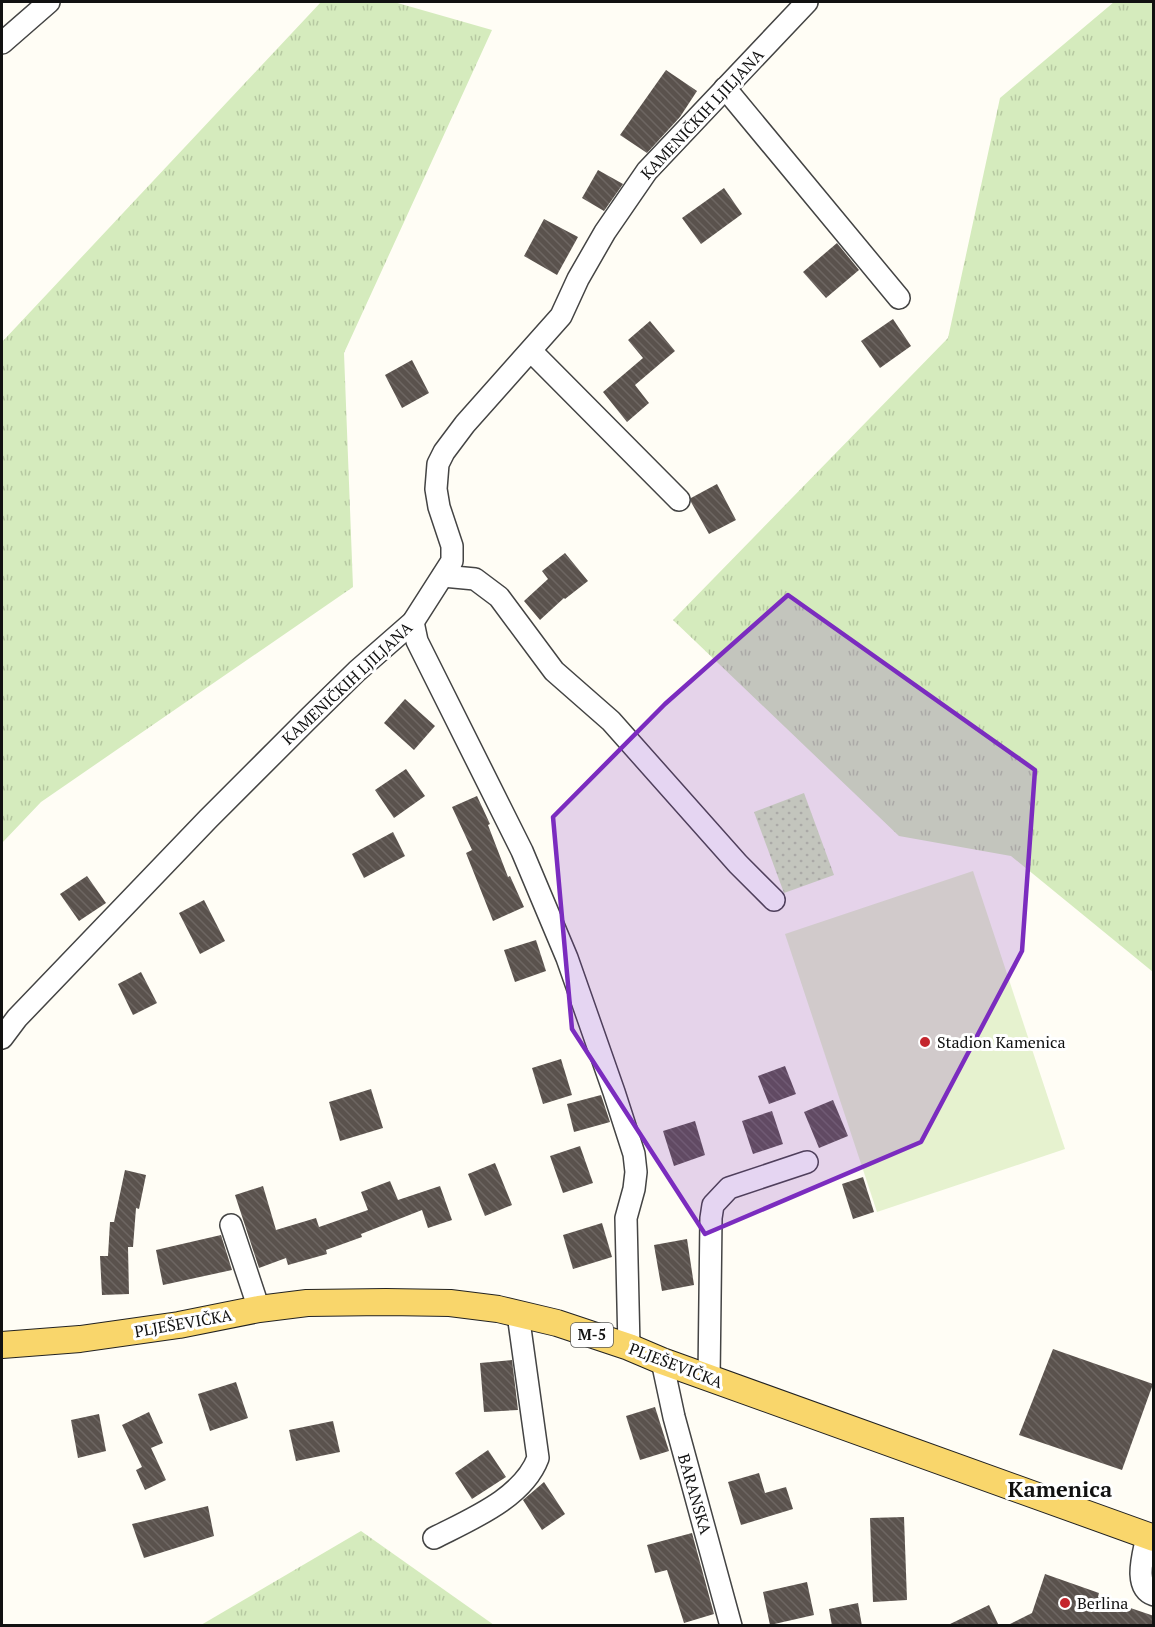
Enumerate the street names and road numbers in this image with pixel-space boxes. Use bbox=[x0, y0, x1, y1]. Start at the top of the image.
street label: KAMENIČKIH LJILJANA bbox=[636, 44, 768, 184]
street label: KAMENIČKIH LJILJANA bbox=[277, 617, 417, 749]
street label: PLJEŠEVIČKA bbox=[132, 1304, 234, 1342]
road number: M-5 bbox=[571, 1323, 613, 1347]
street label: PLJEŠEVIČKA bbox=[626, 1337, 726, 1393]
street label: BARANSKA bbox=[673, 1451, 717, 1537]

